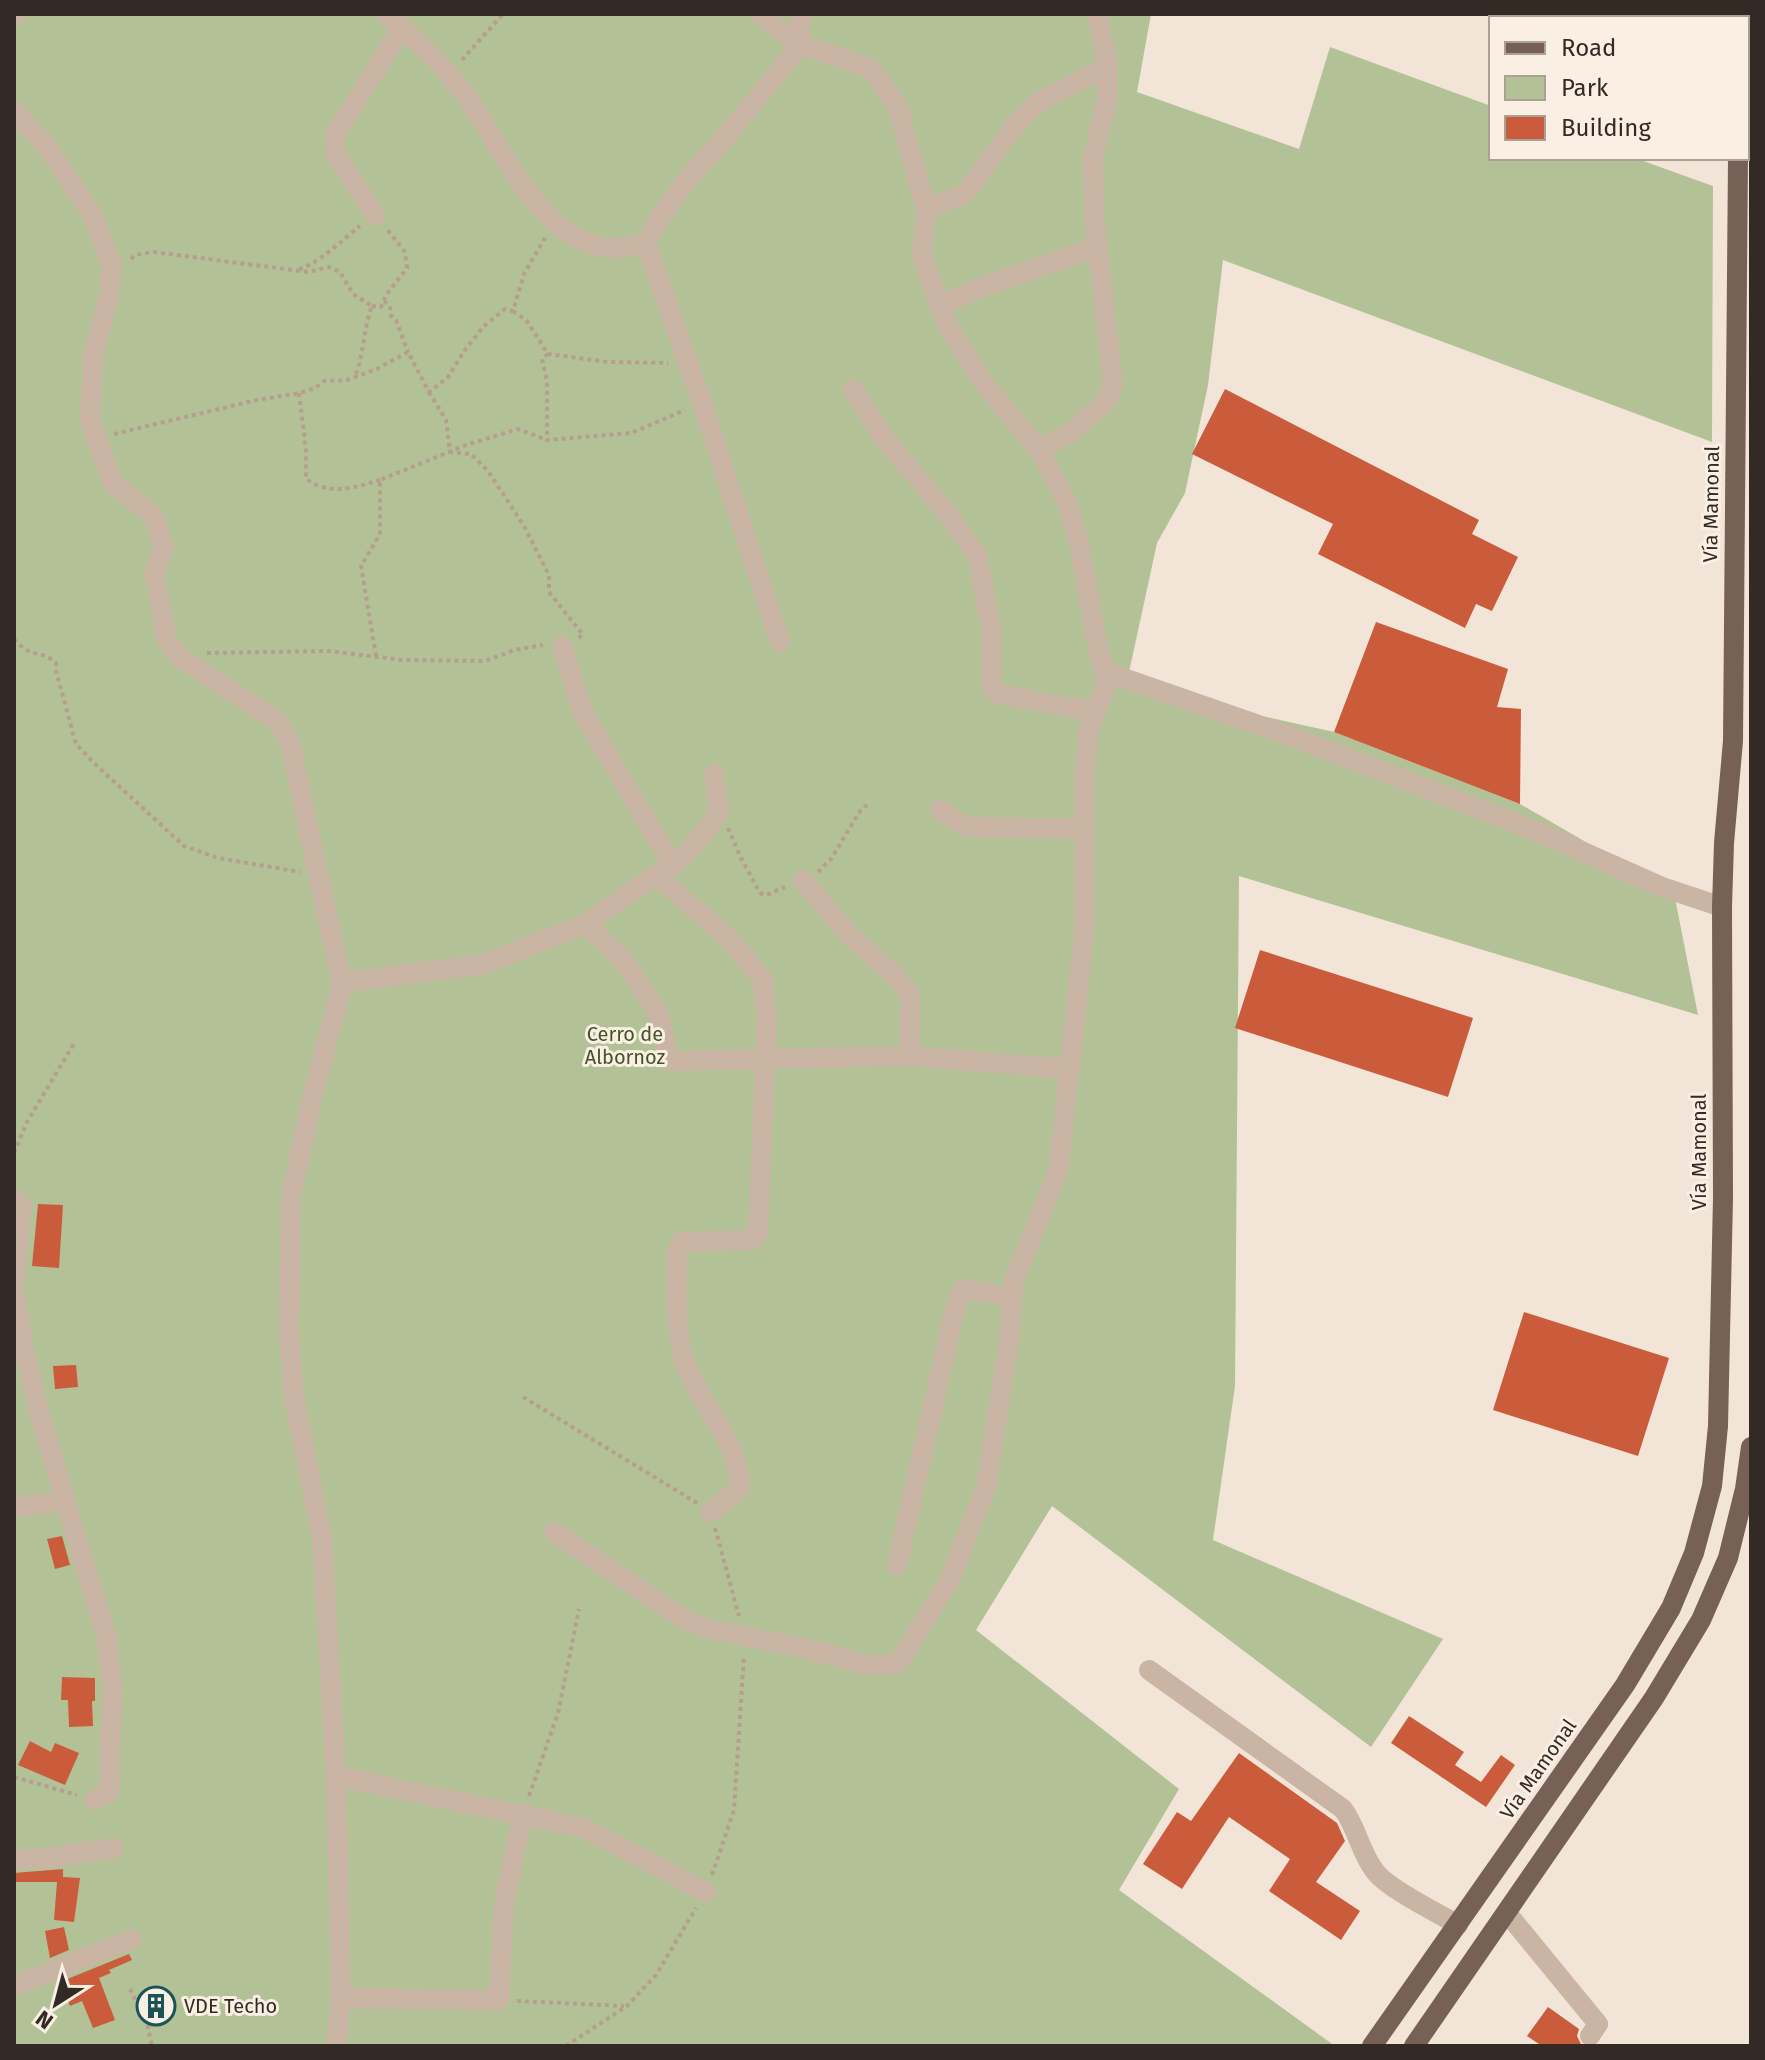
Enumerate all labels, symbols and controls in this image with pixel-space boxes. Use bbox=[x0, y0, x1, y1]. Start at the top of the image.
legend bbox=[1489, 16, 1749, 160]
text: Road bbox=[1561, 34, 1616, 62]
text: Park bbox=[1561, 74, 1609, 102]
text: Building bbox=[1561, 114, 1651, 142]
street label: Vía Mamonal bbox=[1698, 445, 1724, 563]
park label: Cerro de Albornoz bbox=[585, 1022, 666, 1069]
street label: Vía Mamonal bbox=[1687, 1094, 1711, 1210]
street label: Vía Mamonal bbox=[1495, 1714, 1581, 1824]
north arrow bbox=[16, 1964, 96, 2044]
building icon: VDE Techo bbox=[135, 1985, 177, 2027]
place label: VDE Techo bbox=[184, 1994, 277, 2018]
text: N bbox=[31, 2005, 58, 2035]

